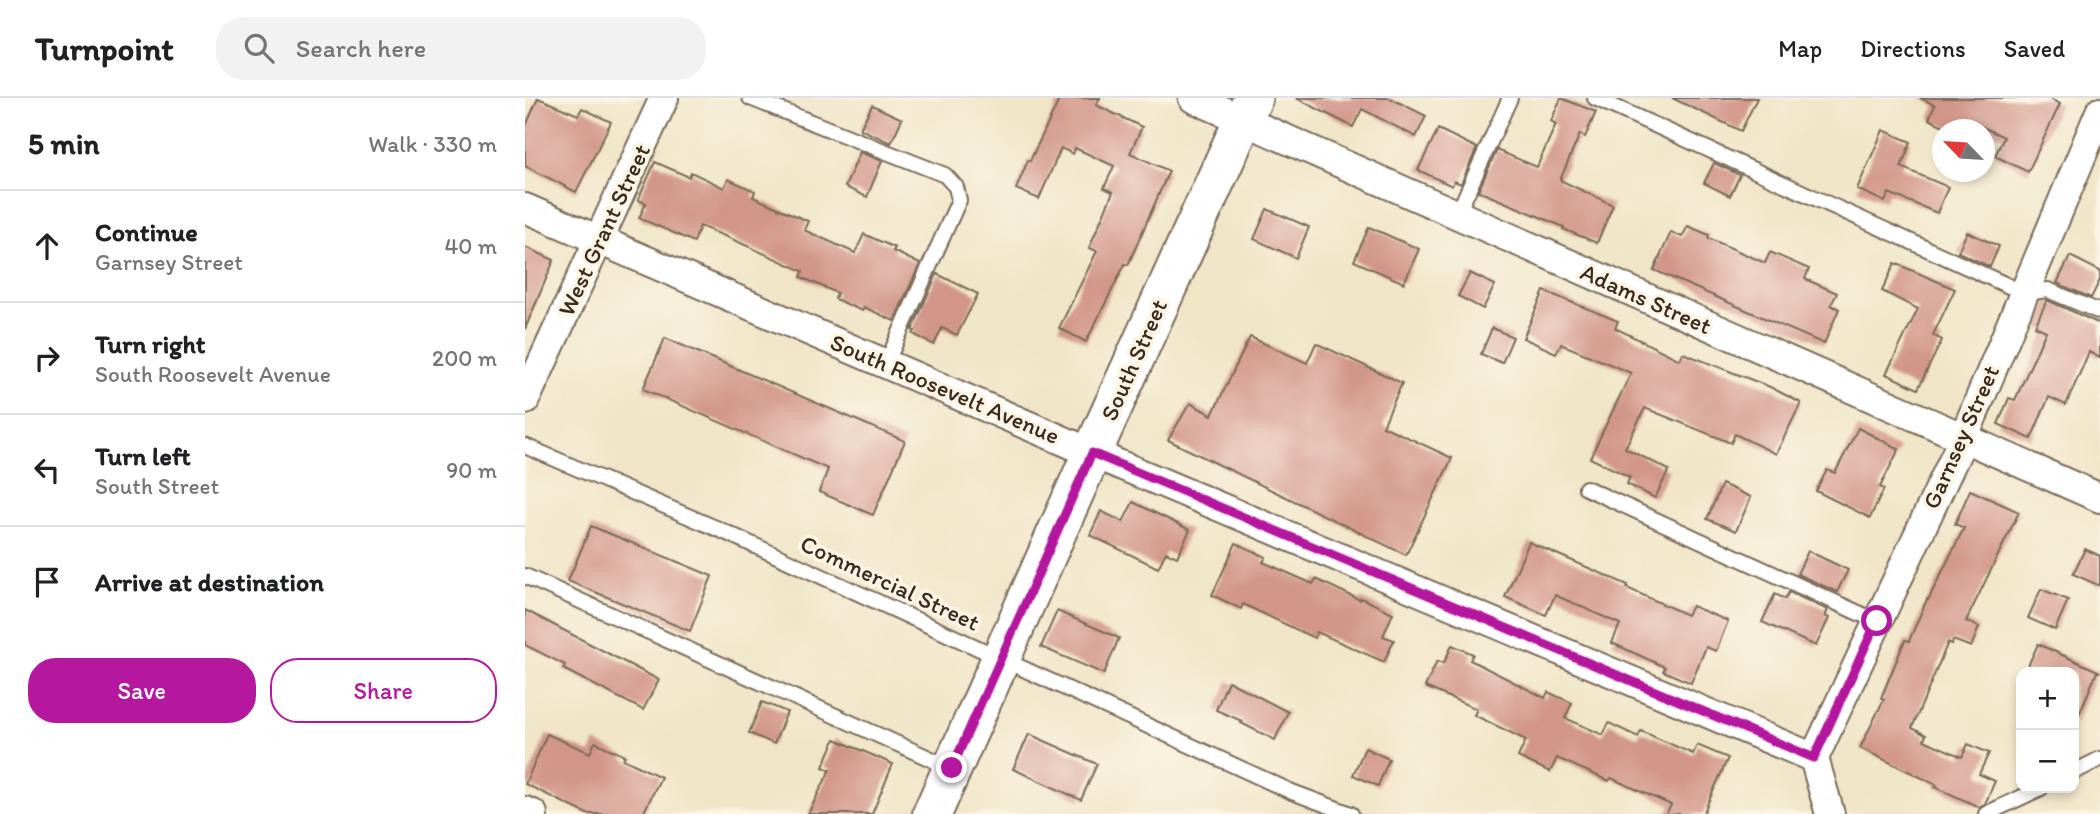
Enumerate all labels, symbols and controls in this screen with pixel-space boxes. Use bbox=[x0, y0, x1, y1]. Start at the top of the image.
search box bbox=[216, 17, 706, 80]
text: Turnpoint bbox=[35, 29, 174, 68]
icon: search bbox=[240, 29, 278, 67]
text: Search here bbox=[296, 32, 426, 64]
text: Map bbox=[1778, 34, 1822, 63]
text: Directions bbox=[1860, 34, 1966, 63]
text: Saved bbox=[2004, 34, 2065, 63]
north arrow bbox=[1932, 119, 1995, 182]
text: 5 min bbox=[28, 125, 99, 162]
text: Walk · 330 m bbox=[368, 130, 497, 158]
street label: West Grant Street bbox=[551, 139, 656, 320]
text: Continue bbox=[95, 216, 198, 248]
icon: ahead bbox=[28, 227, 66, 265]
text: 40 m bbox=[444, 232, 497, 260]
text: Garnsey Street bbox=[95, 248, 243, 276]
street label: Adams Street bbox=[1576, 257, 1716, 340]
street label: South Street bbox=[1094, 295, 1173, 425]
street label: South Roosevelt Avenue bbox=[826, 327, 1064, 450]
text: Turn right bbox=[95, 328, 206, 360]
icon: right bbox=[28, 339, 66, 377]
text: 200 m bbox=[432, 344, 497, 372]
text: South Roosevelt Avenue bbox=[95, 360, 331, 388]
street label: Garnsey Street bbox=[1916, 360, 2005, 513]
text: Turn left bbox=[95, 440, 191, 472]
icon: left bbox=[28, 451, 66, 489]
text: 90 m bbox=[446, 456, 497, 484]
text: South Street bbox=[95, 472, 219, 500]
street label: Commercial Street bbox=[796, 528, 984, 637]
icon: arrive bbox=[28, 563, 66, 601]
text: Arrive at destination bbox=[95, 566, 324, 598]
route start bbox=[1861, 605, 1892, 636]
button: Save bbox=[28, 658, 256, 723]
button: Share bbox=[270, 658, 497, 723]
map controls bbox=[2016, 667, 2079, 793]
button: + bbox=[2016, 667, 2079, 730]
button: − bbox=[2016, 730, 2079, 793]
route end bbox=[936, 752, 967, 783]

